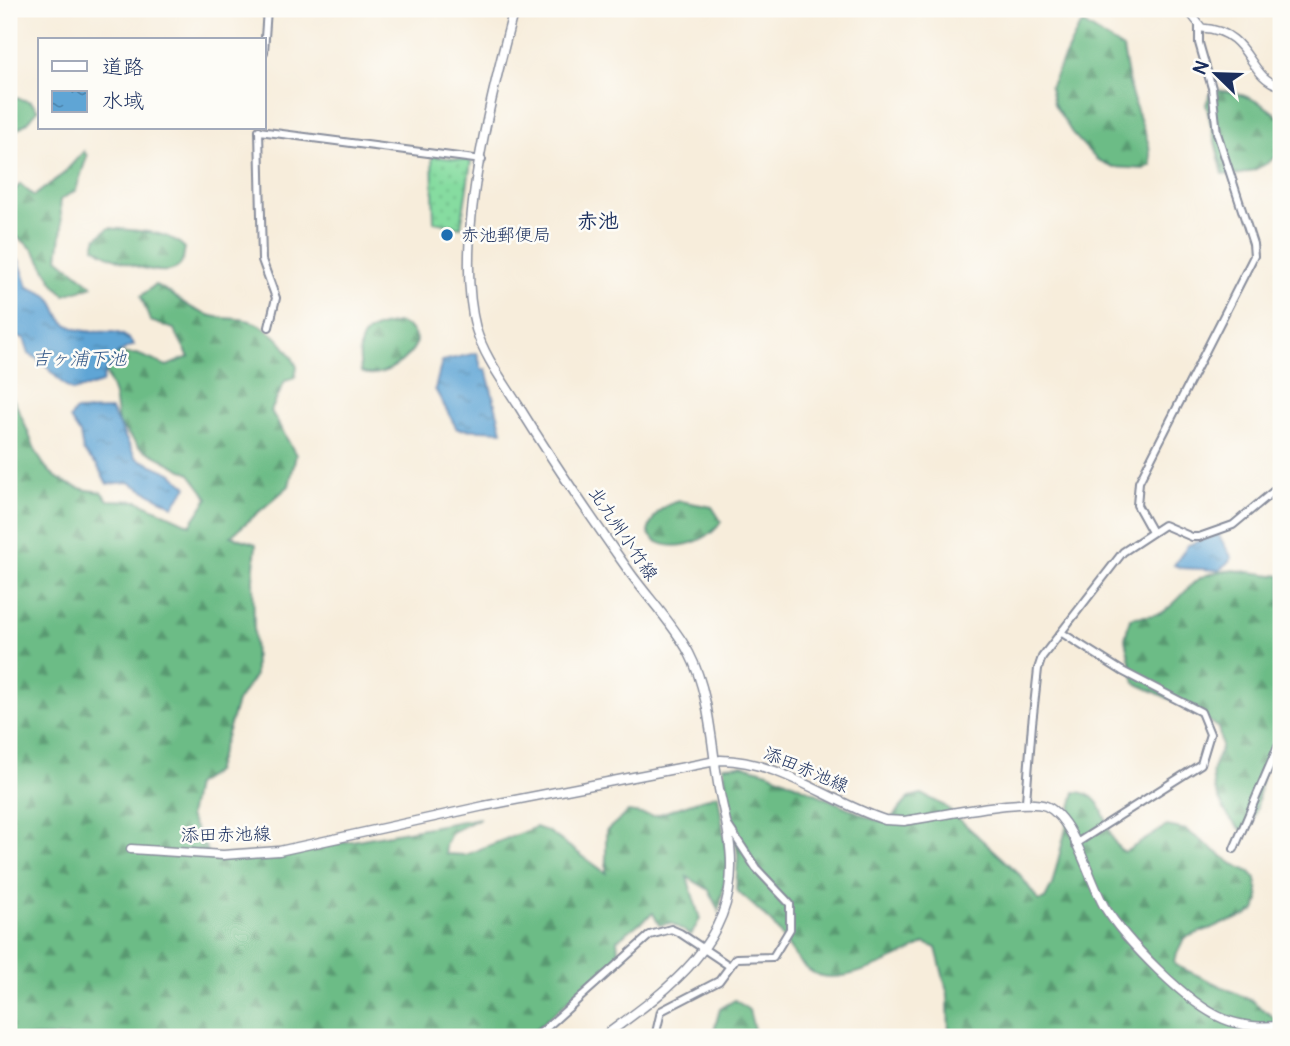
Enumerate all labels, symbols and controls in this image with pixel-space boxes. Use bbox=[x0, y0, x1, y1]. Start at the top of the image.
legend bbox=[38, 38, 266, 130]
north arrow bbox=[1182, 38, 1252, 108]
text: 道路 bbox=[102, 54, 144, 81]
text: N bbox=[1188, 57, 1215, 78]
text: 水域 bbox=[102, 88, 144, 115]
district label: 赤池 bbox=[577, 208, 619, 235]
place label: 赤池郵便局 bbox=[461, 224, 551, 247]
marker: 赤池郵便局 bbox=[439, 227, 455, 243]
water label: 吉ヶ浦下池 bbox=[31, 347, 127, 371]
street label: 北九州小竹線 bbox=[583, 483, 663, 585]
street label: 添田赤池線 bbox=[760, 742, 852, 798]
street label: 添田赤池線 bbox=[181, 823, 271, 847]

